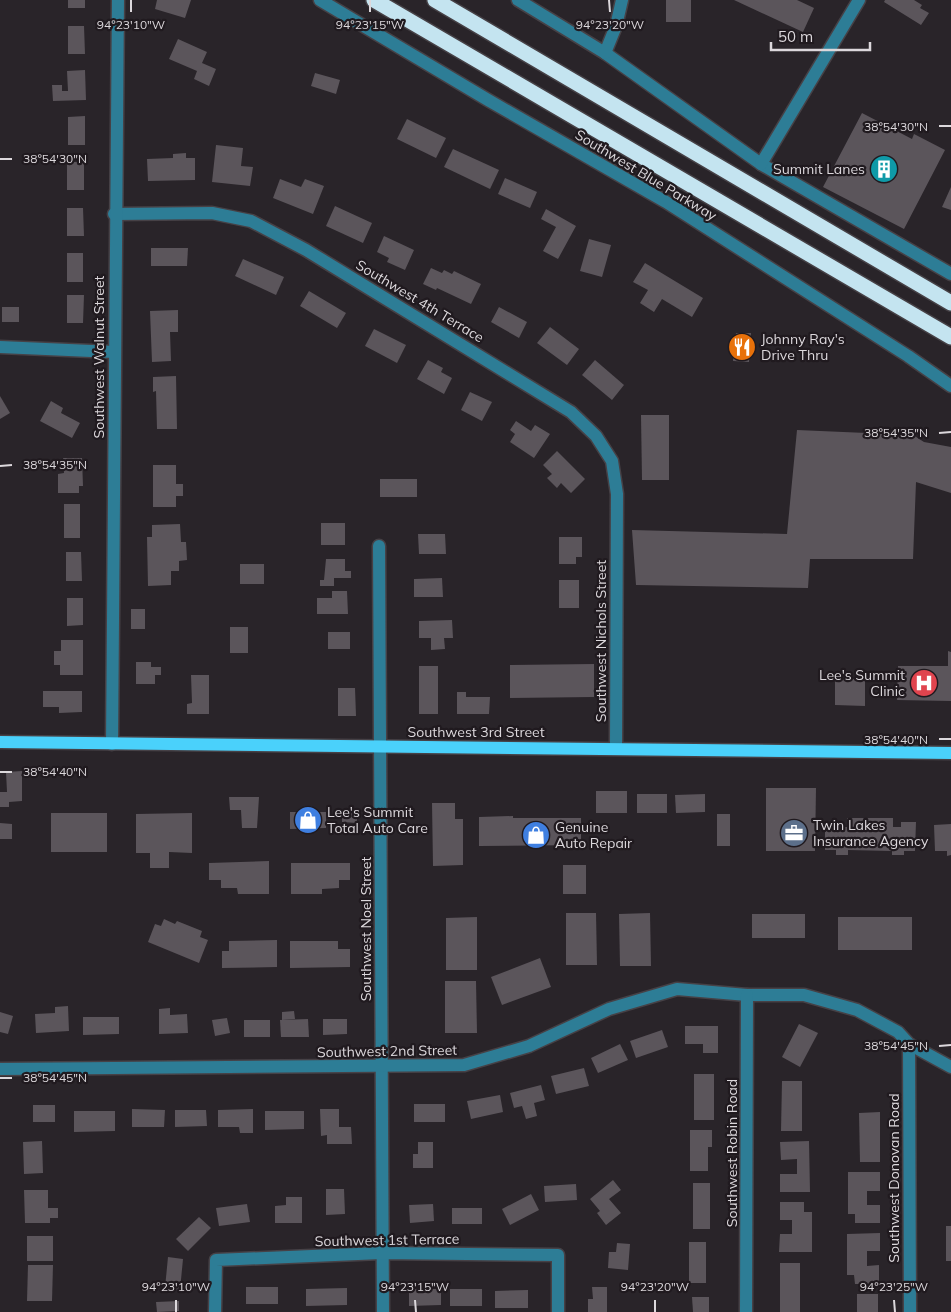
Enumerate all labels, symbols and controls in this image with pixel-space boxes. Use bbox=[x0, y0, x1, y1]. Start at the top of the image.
text: 94°23'10"W bbox=[97, 17, 165, 32]
text: 94°23'15"W bbox=[336, 17, 404, 32]
text: 94°23'20"W bbox=[576, 17, 644, 32]
scale bar bbox=[771, 20, 870, 52]
text: 50 m bbox=[778, 27, 813, 46]
text: 38°54'30"N bbox=[864, 119, 928, 134]
street label: Southwest Blue Parkway bbox=[572, 126, 721, 225]
text: 38°54'30"N bbox=[23, 151, 87, 166]
building icon: Summit Lanes bbox=[869, 154, 899, 184]
place label: Summit Lanes bbox=[773, 160, 865, 178]
street label: Southwest 4th Terrace bbox=[353, 256, 487, 346]
street label: Southwest Walnut Street bbox=[90, 275, 108, 438]
place label: Johnny Ray's Drive Thru bbox=[761, 330, 845, 364]
restaurant icon: Johnny Ray's Drive Thru bbox=[727, 332, 757, 362]
text: 38°54'35"N bbox=[864, 425, 928, 440]
text: 38°54'35"N bbox=[23, 457, 87, 472]
street label: Southwest Nichols Street bbox=[592, 560, 610, 722]
place label: Lee's Summit Clinic bbox=[819, 666, 905, 700]
hospital icon: Lee's Summit Clinic bbox=[909, 668, 939, 698]
street label: Southwest 3rd Street bbox=[407, 723, 545, 741]
text: 38°54'40"N bbox=[864, 732, 928, 747]
text: 38°54'40"N bbox=[23, 764, 87, 779]
place label: Lee's Summit Total Auto Care bbox=[327, 803, 428, 837]
shop icon: Lee's Summit Total Auto Care bbox=[293, 805, 323, 835]
place label: Twin Lakes Insurance Agency bbox=[813, 816, 929, 850]
place label: Genuine Auto Repair bbox=[555, 818, 633, 852]
office icon: Twin Lakes Insurance Agency bbox=[779, 818, 809, 848]
shop icon: Genuine Auto Repair bbox=[521, 820, 551, 850]
street label: Southwest Noel Street bbox=[357, 857, 375, 1001]
text: 38°54'45"N bbox=[864, 1038, 928, 1053]
street label: Southwest 2nd Street bbox=[317, 1041, 457, 1061]
text: 38°54'45"N bbox=[23, 1070, 87, 1085]
street label: Southwest Robin Road bbox=[723, 1079, 741, 1227]
street label: Southwest Donovan Road bbox=[885, 1093, 903, 1263]
street label: Southwest 1st Terrace bbox=[315, 1230, 459, 1250]
text: 94°23'10"W bbox=[142, 1279, 210, 1294]
text: 94°23'15"W bbox=[381, 1279, 449, 1294]
text: 94°23'20"W bbox=[621, 1279, 689, 1294]
text: 94°23'25"W bbox=[860, 1279, 928, 1294]

